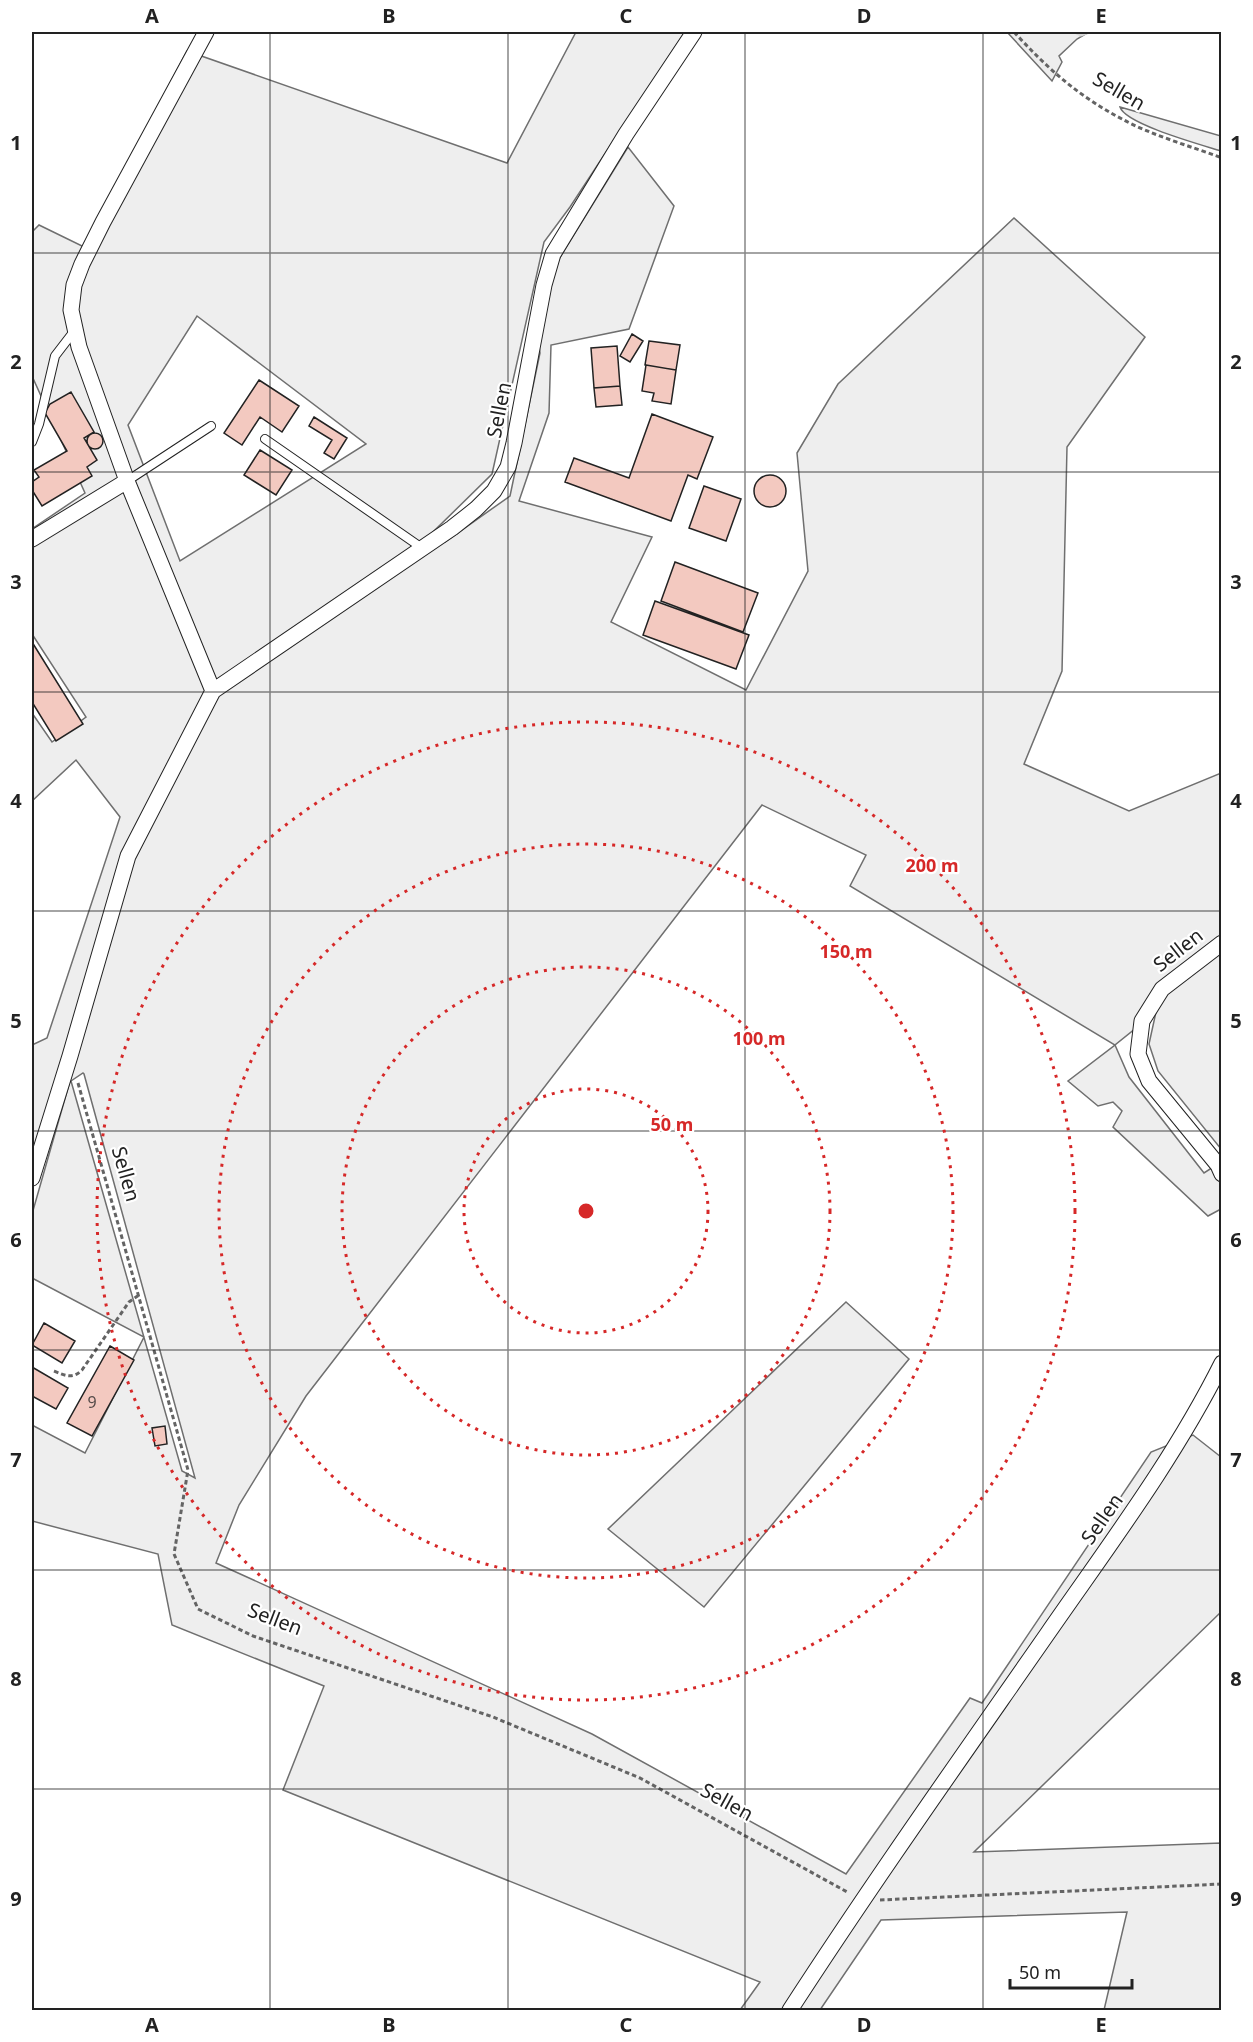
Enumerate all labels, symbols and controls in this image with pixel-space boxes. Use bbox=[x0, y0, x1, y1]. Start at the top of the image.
text: A bbox=[145, 2, 159, 29]
text: B bbox=[382, 2, 396, 29]
text: C bbox=[620, 2, 633, 29]
text: D bbox=[857, 2, 871, 29]
text: E bbox=[1095, 2, 1107, 29]
street label: Sellen bbox=[1088, 65, 1150, 116]
text: 1 bbox=[10, 129, 22, 156]
text: 1 bbox=[1230, 129, 1242, 156]
text: 2 bbox=[10, 348, 22, 375]
text: 2 bbox=[1230, 348, 1242, 375]
street label: Sellen bbox=[480, 380, 517, 440]
text: 3 bbox=[10, 568, 22, 595]
text: 3 bbox=[1230, 568, 1242, 595]
text: 4 bbox=[10, 787, 22, 814]
text: 4 bbox=[1230, 787, 1242, 814]
text: 200 m bbox=[905, 853, 959, 877]
street label: Sellen bbox=[1147, 922, 1208, 978]
text: 150 m bbox=[819, 939, 873, 963]
text: 5 bbox=[10, 1007, 22, 1034]
text: 5 bbox=[1230, 1007, 1242, 1034]
text: 100 m bbox=[732, 1026, 786, 1050]
text: 50 m bbox=[651, 1112, 693, 1136]
street label: Sellen bbox=[106, 1143, 147, 1205]
centre of rings bbox=[576, 1201, 596, 1221]
text: 6 bbox=[10, 1226, 22, 1253]
text: 6 bbox=[1230, 1226, 1242, 1253]
house number: 9 bbox=[87, 1391, 97, 1413]
text: 7 bbox=[10, 1446, 22, 1473]
text: 7 bbox=[1230, 1446, 1242, 1473]
street label: Sellen bbox=[1074, 1488, 1129, 1549]
street label: Sellen bbox=[244, 1596, 306, 1641]
text: 8 bbox=[10, 1665, 22, 1692]
text: 8 bbox=[1230, 1665, 1242, 1692]
street label: Sellen bbox=[696, 1776, 758, 1827]
text: 9 bbox=[10, 1885, 22, 1912]
text: 9 bbox=[1230, 1885, 1242, 1912]
scale bar bbox=[1010, 1952, 1132, 1990]
text: 50 m bbox=[1019, 1960, 1061, 1984]
text: A bbox=[145, 2011, 159, 2038]
text: B bbox=[382, 2011, 396, 2038]
text: C bbox=[620, 2011, 633, 2038]
text: D bbox=[857, 2011, 871, 2038]
text: E bbox=[1095, 2011, 1107, 2038]

